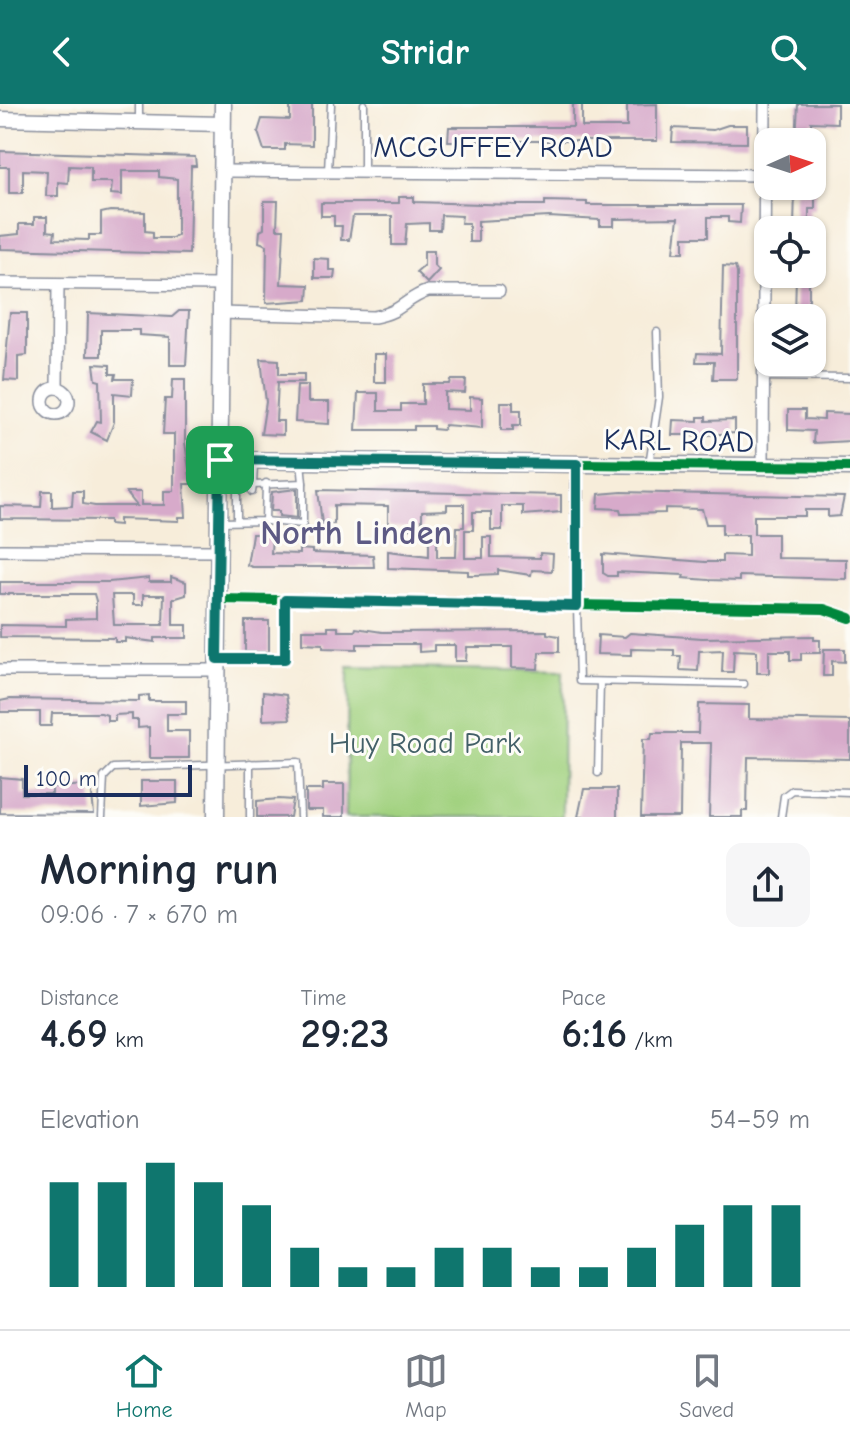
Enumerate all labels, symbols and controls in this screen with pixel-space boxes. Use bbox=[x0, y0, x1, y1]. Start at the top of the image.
icon: back bbox=[40, 30, 84, 74]
icon: search bbox=[766, 30, 810, 74]
text: Stridr bbox=[381, 32, 469, 73]
north arrow bbox=[754, 128, 826, 200]
map controls bbox=[754, 128, 826, 376]
street label: MCGUFFEY ROAD bbox=[373, 130, 613, 165]
button: locate bbox=[754, 216, 826, 288]
button: layers bbox=[754, 304, 826, 376]
street label: KARL ROAD bbox=[603, 422, 755, 460]
pin bbox=[186, 426, 254, 494]
icon: arrive bbox=[198, 438, 242, 482]
district label: North Linden bbox=[260, 513, 452, 553]
park label: Huy Road Park bbox=[329, 726, 522, 761]
scale bar bbox=[24, 761, 192, 797]
text: 100 m bbox=[36, 766, 97, 792]
button: share bbox=[726, 843, 810, 927]
text: Morning run bbox=[40, 844, 279, 895]
text: 09:06 · 7 × 670 m bbox=[40, 900, 238, 930]
text: Distance bbox=[40, 985, 119, 1011]
text: Time bbox=[301, 985, 346, 1011]
text: Pace bbox=[561, 985, 606, 1011]
text: 4.69 bbox=[40, 1011, 108, 1057]
text: 29:23 bbox=[301, 1011, 389, 1057]
text: 6:16 bbox=[561, 1011, 627, 1057]
text: km bbox=[108, 1027, 144, 1053]
text: /km bbox=[627, 1027, 673, 1053]
text: Elevation bbox=[40, 1105, 140, 1135]
text: 54–59 m bbox=[710, 1105, 810, 1135]
tab: Home bbox=[116, 1349, 172, 1423]
tab: Map bbox=[404, 1349, 448, 1423]
tab: Saved bbox=[679, 1349, 734, 1423]

